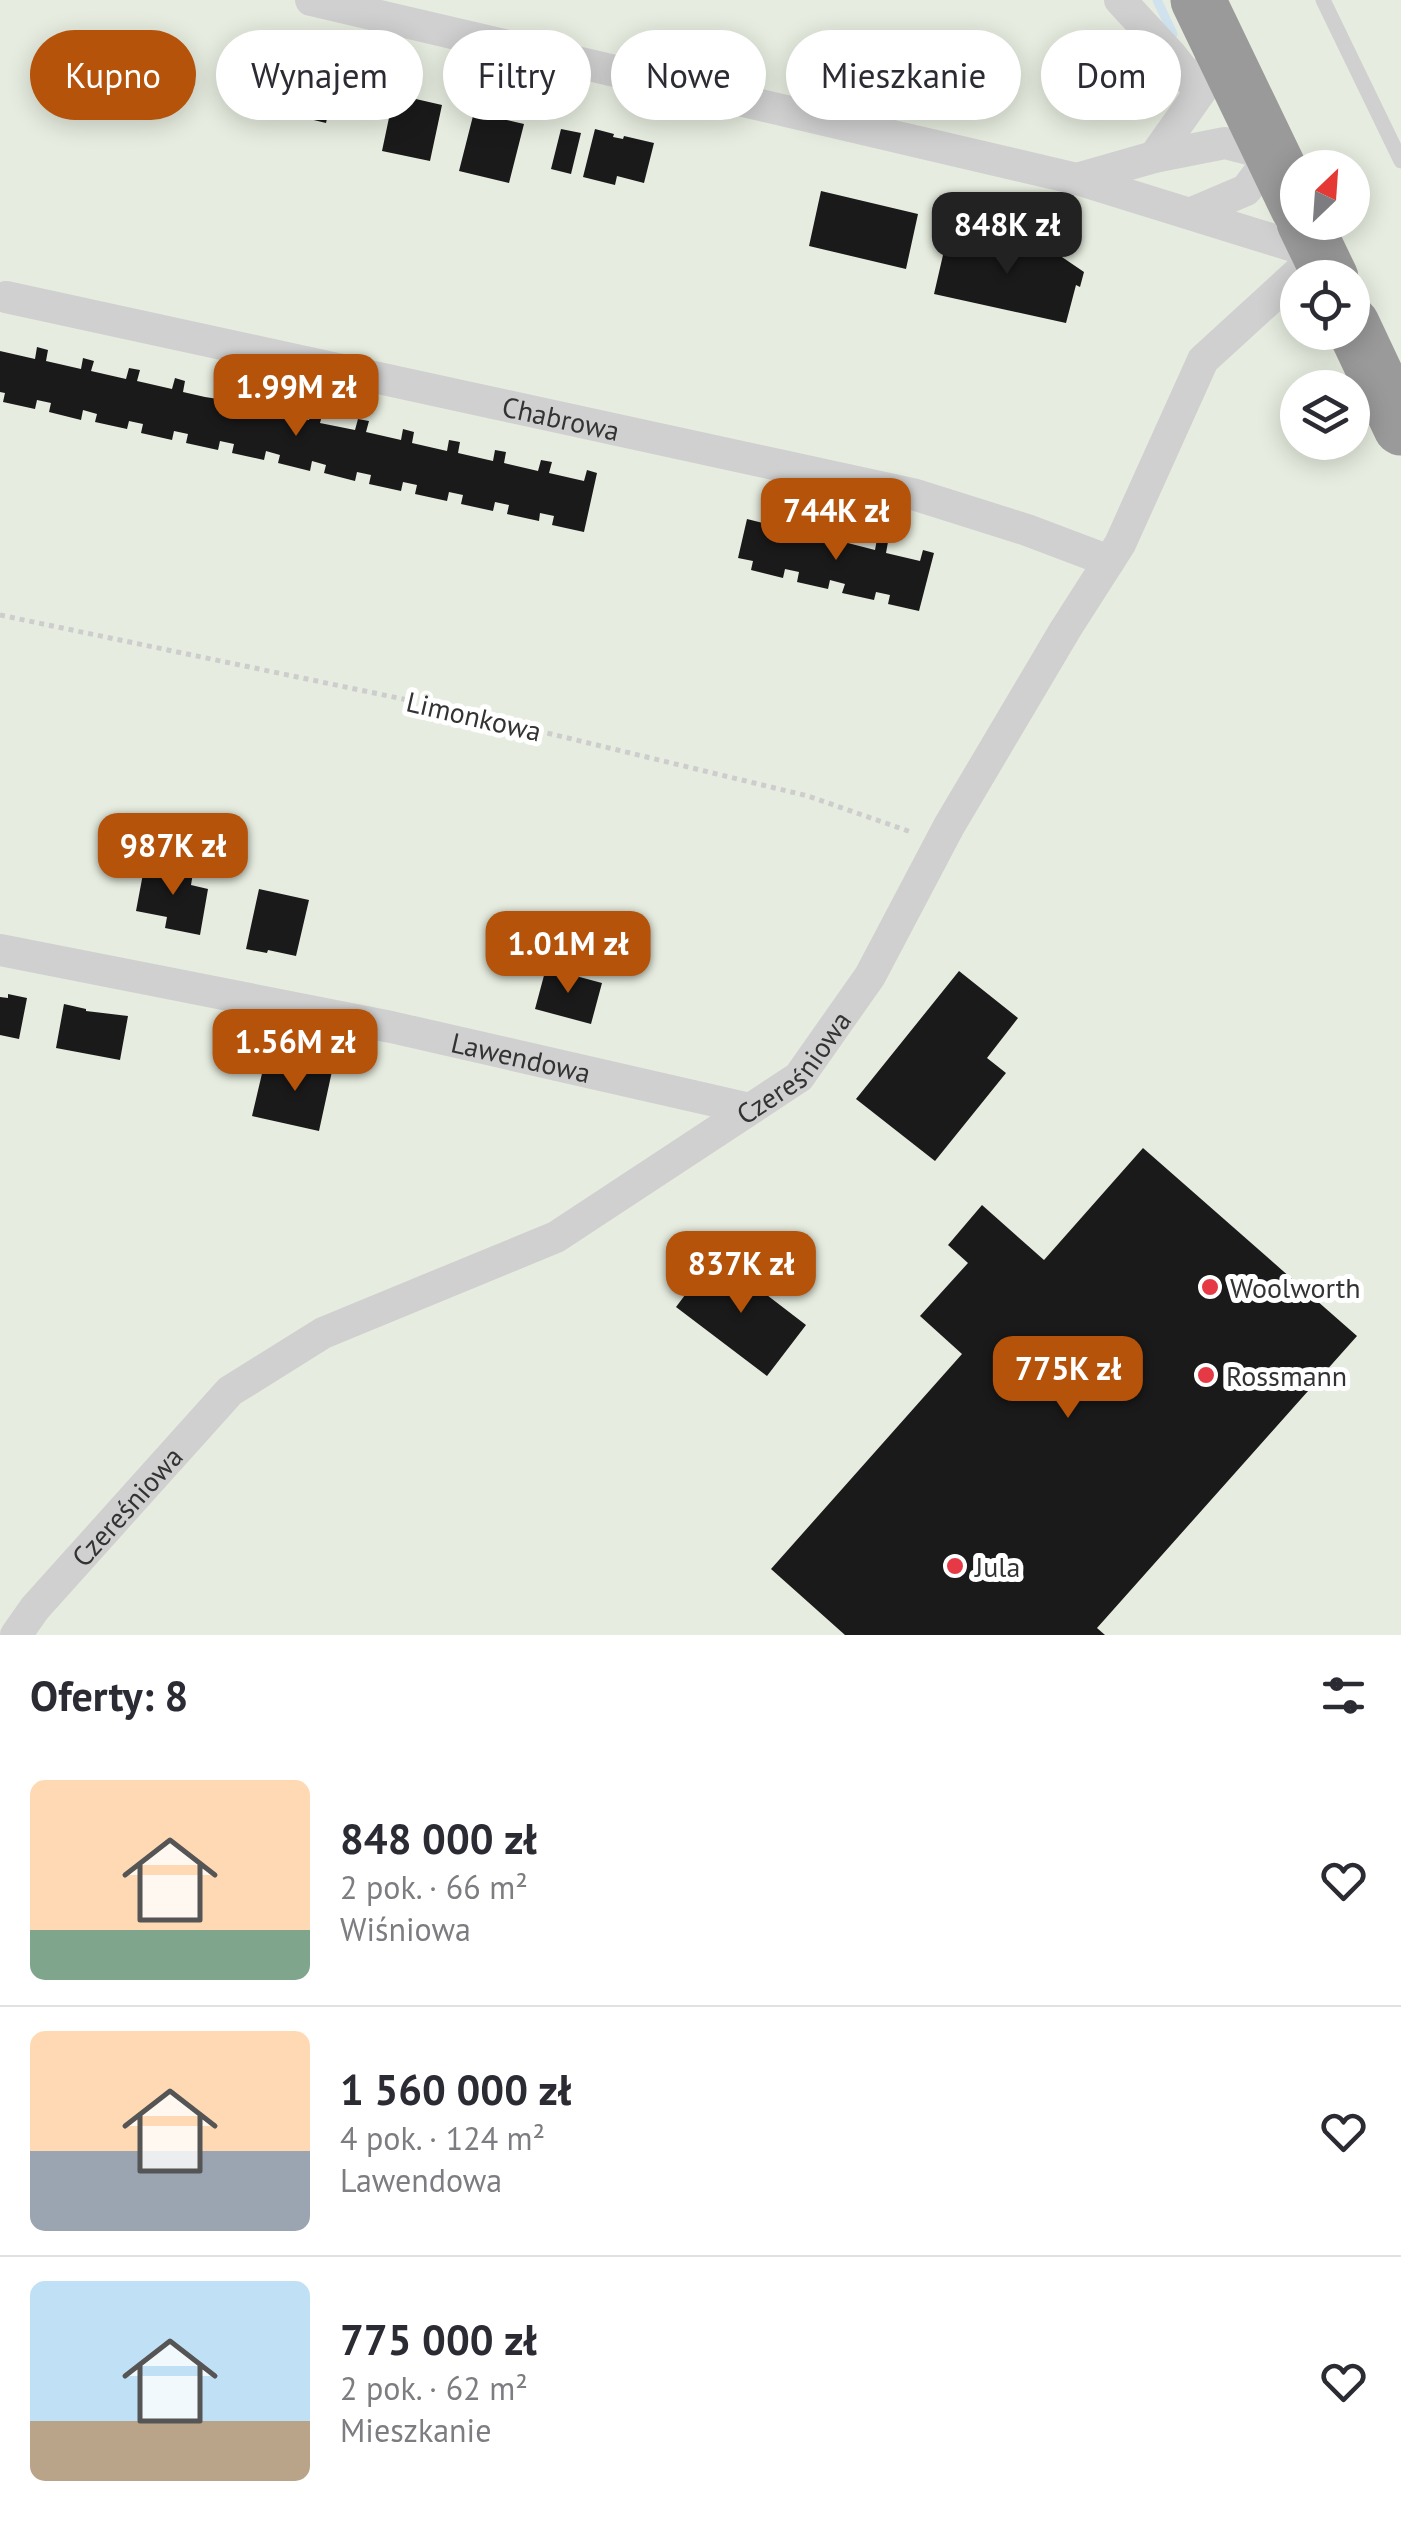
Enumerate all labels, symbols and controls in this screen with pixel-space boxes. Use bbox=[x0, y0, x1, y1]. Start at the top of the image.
chip: Kupno bbox=[30, 30, 196, 120]
chip: Wynajem bbox=[216, 30, 423, 120]
chip: Filtry bbox=[443, 30, 591, 120]
chip: Nowe bbox=[611, 30, 766, 120]
chip: Mieszkanie bbox=[786, 30, 1021, 120]
chip: Dom bbox=[1041, 30, 1181, 120]
north arrow bbox=[1280, 150, 1370, 240]
map controls bbox=[1280, 150, 1370, 460]
pin: 848K zł bbox=[915, 192, 1099, 277]
text: 848K zł bbox=[954, 203, 1060, 245]
button: locate bbox=[1280, 260, 1370, 350]
pin: 1.99M zł bbox=[193, 354, 399, 439]
text: 1.99M zł bbox=[236, 365, 356, 407]
button: layers bbox=[1280, 370, 1370, 460]
street label: Chabrowa bbox=[499, 387, 623, 448]
pin: 744K zł bbox=[744, 478, 928, 563]
text: 744K zł bbox=[783, 489, 889, 531]
street label: Limonkowa bbox=[403, 683, 545, 749]
pin: 987K zł bbox=[81, 813, 265, 898]
text: 987K zł bbox=[120, 824, 226, 866]
pin: 1.01M zł bbox=[465, 911, 671, 996]
text: 1.01M zł bbox=[508, 922, 628, 964]
street label: Czereśniowa bbox=[729, 1003, 859, 1132]
pin: 1.56M zł bbox=[192, 1009, 398, 1094]
text: 1.56M zł bbox=[235, 1020, 355, 1062]
street label: Lawendowa bbox=[448, 1023, 594, 1091]
pin: 837K zł bbox=[649, 1231, 833, 1316]
text: 837K zł bbox=[688, 1242, 794, 1284]
place label: Woolworth bbox=[1230, 1269, 1361, 1306]
marker: Woolworth bbox=[1199, 1276, 1221, 1298]
pin: 775K zł bbox=[976, 1336, 1160, 1421]
text: 775K zł bbox=[1015, 1347, 1121, 1389]
place label: Rossmann bbox=[1226, 1357, 1347, 1394]
marker: Rossmann bbox=[1195, 1364, 1217, 1386]
street label: Czereśniowa bbox=[63, 1438, 190, 1574]
place label: Jula bbox=[974, 1548, 1020, 1585]
marker: Jula bbox=[944, 1555, 966, 1577]
text: Oferty: 8 bbox=[30, 1668, 188, 1723]
icon: filters bbox=[1316, 1668, 1371, 1723]
text: 848 000 zł bbox=[340, 1811, 537, 1866]
icon: home bbox=[110, 1820, 230, 1940]
icon: heart bbox=[1316, 1853, 1371, 1908]
text: 2 pok. · 66 m² bbox=[340, 1866, 528, 1908]
text: Wiśniowa bbox=[340, 1908, 471, 1950]
text: 1 560 000 zł bbox=[340, 2062, 571, 2117]
icon: home bbox=[110, 2071, 230, 2191]
icon: heart bbox=[1316, 2104, 1371, 2159]
text: 4 pok. · 124 m² bbox=[340, 2117, 545, 2159]
text: Lawendowa bbox=[340, 2159, 502, 2201]
text: 775 000 zł bbox=[340, 2312, 537, 2367]
icon: home bbox=[110, 2321, 230, 2441]
icon: heart bbox=[1316, 2354, 1371, 2409]
text: 2 pok. · 62 m² bbox=[340, 2367, 528, 2409]
text: Mieszkanie bbox=[340, 2409, 491, 2451]

